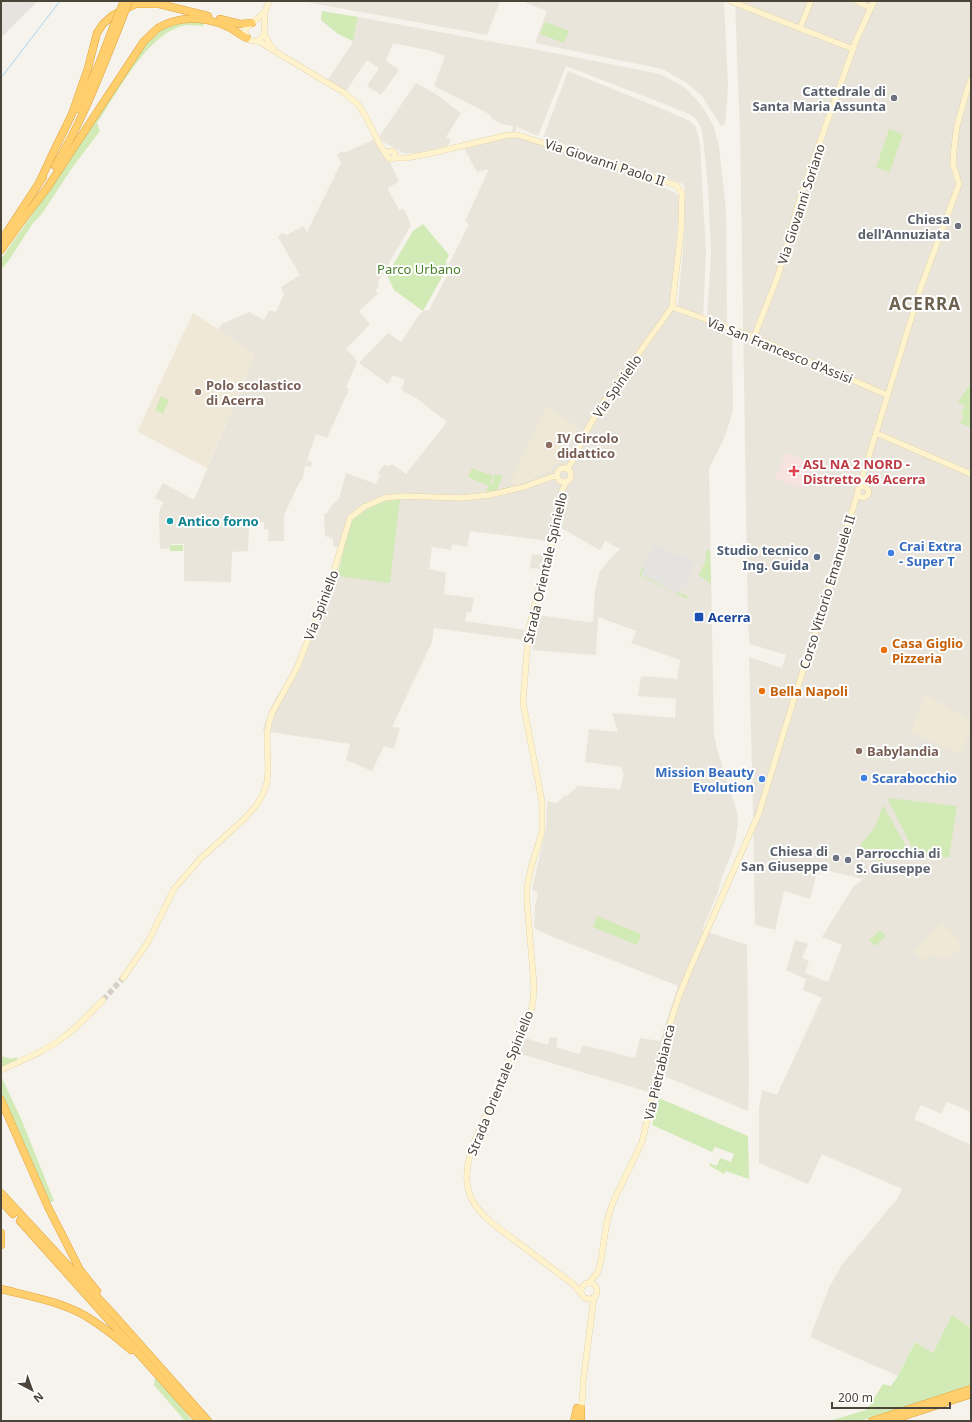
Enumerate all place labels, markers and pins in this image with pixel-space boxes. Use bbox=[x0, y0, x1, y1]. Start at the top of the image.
place label: Cattedrale di Santa Maria Assunta bbox=[753, 82, 886, 115]
marker: Cattedrale di Santa Maria Assunta bbox=[889, 93, 899, 103]
place label: Chiesa dell'Annuziata bbox=[858, 210, 950, 243]
marker: Chiesa dell'Annuziata bbox=[953, 221, 963, 231]
place label: Polo scolastico di Acerra bbox=[206, 376, 302, 409]
marker: Polo scolastico di Acerra bbox=[193, 387, 203, 397]
place label: IV Circolo didattico bbox=[557, 429, 619, 462]
marker: IV Circolo didattico bbox=[544, 440, 554, 450]
place label: ASL NA 2 NORD - Distretto 46 Acerra bbox=[803, 455, 926, 488]
marker: ASL NA 2 NORD - Distretto 46 Acerra bbox=[788, 465, 800, 477]
place label: Antico forno bbox=[178, 512, 259, 530]
marker: Antico forno bbox=[165, 516, 175, 526]
place label: Crai Extra - Super T bbox=[899, 537, 962, 570]
place label: Studio tecnico Ing. Guida bbox=[717, 541, 809, 574]
marker: Crai Extra - Super T bbox=[886, 548, 896, 558]
marker: Studio tecnico Ing. Guida bbox=[812, 552, 822, 562]
place label: Acerra bbox=[708, 608, 751, 626]
marker: Acerra bbox=[693, 611, 705, 623]
place label: Casa Giglio Pizzeria bbox=[892, 634, 963, 667]
marker: Casa Giglio Pizzeria bbox=[879, 645, 889, 655]
place label: Bella Napoli bbox=[770, 682, 848, 700]
marker: Bella Napoli bbox=[757, 686, 767, 696]
place label: Babylandia bbox=[867, 742, 939, 760]
marker: Babylandia bbox=[854, 746, 864, 756]
place label: Mission Beauty Evolution bbox=[655, 763, 755, 796]
place label: Scarabocchio bbox=[872, 769, 957, 787]
marker: Scarabocchio bbox=[859, 773, 869, 783]
marker: Mission Beauty Evolution bbox=[757, 774, 767, 784]
place label: Chiesa di San Giuseppe bbox=[741, 842, 828, 875]
place label: Parrocchia di S. Giuseppe bbox=[856, 844, 940, 877]
marker: Chiesa di San Giuseppe bbox=[831, 853, 841, 863]
marker: Parrocchia di S. Giuseppe bbox=[843, 855, 853, 865]

